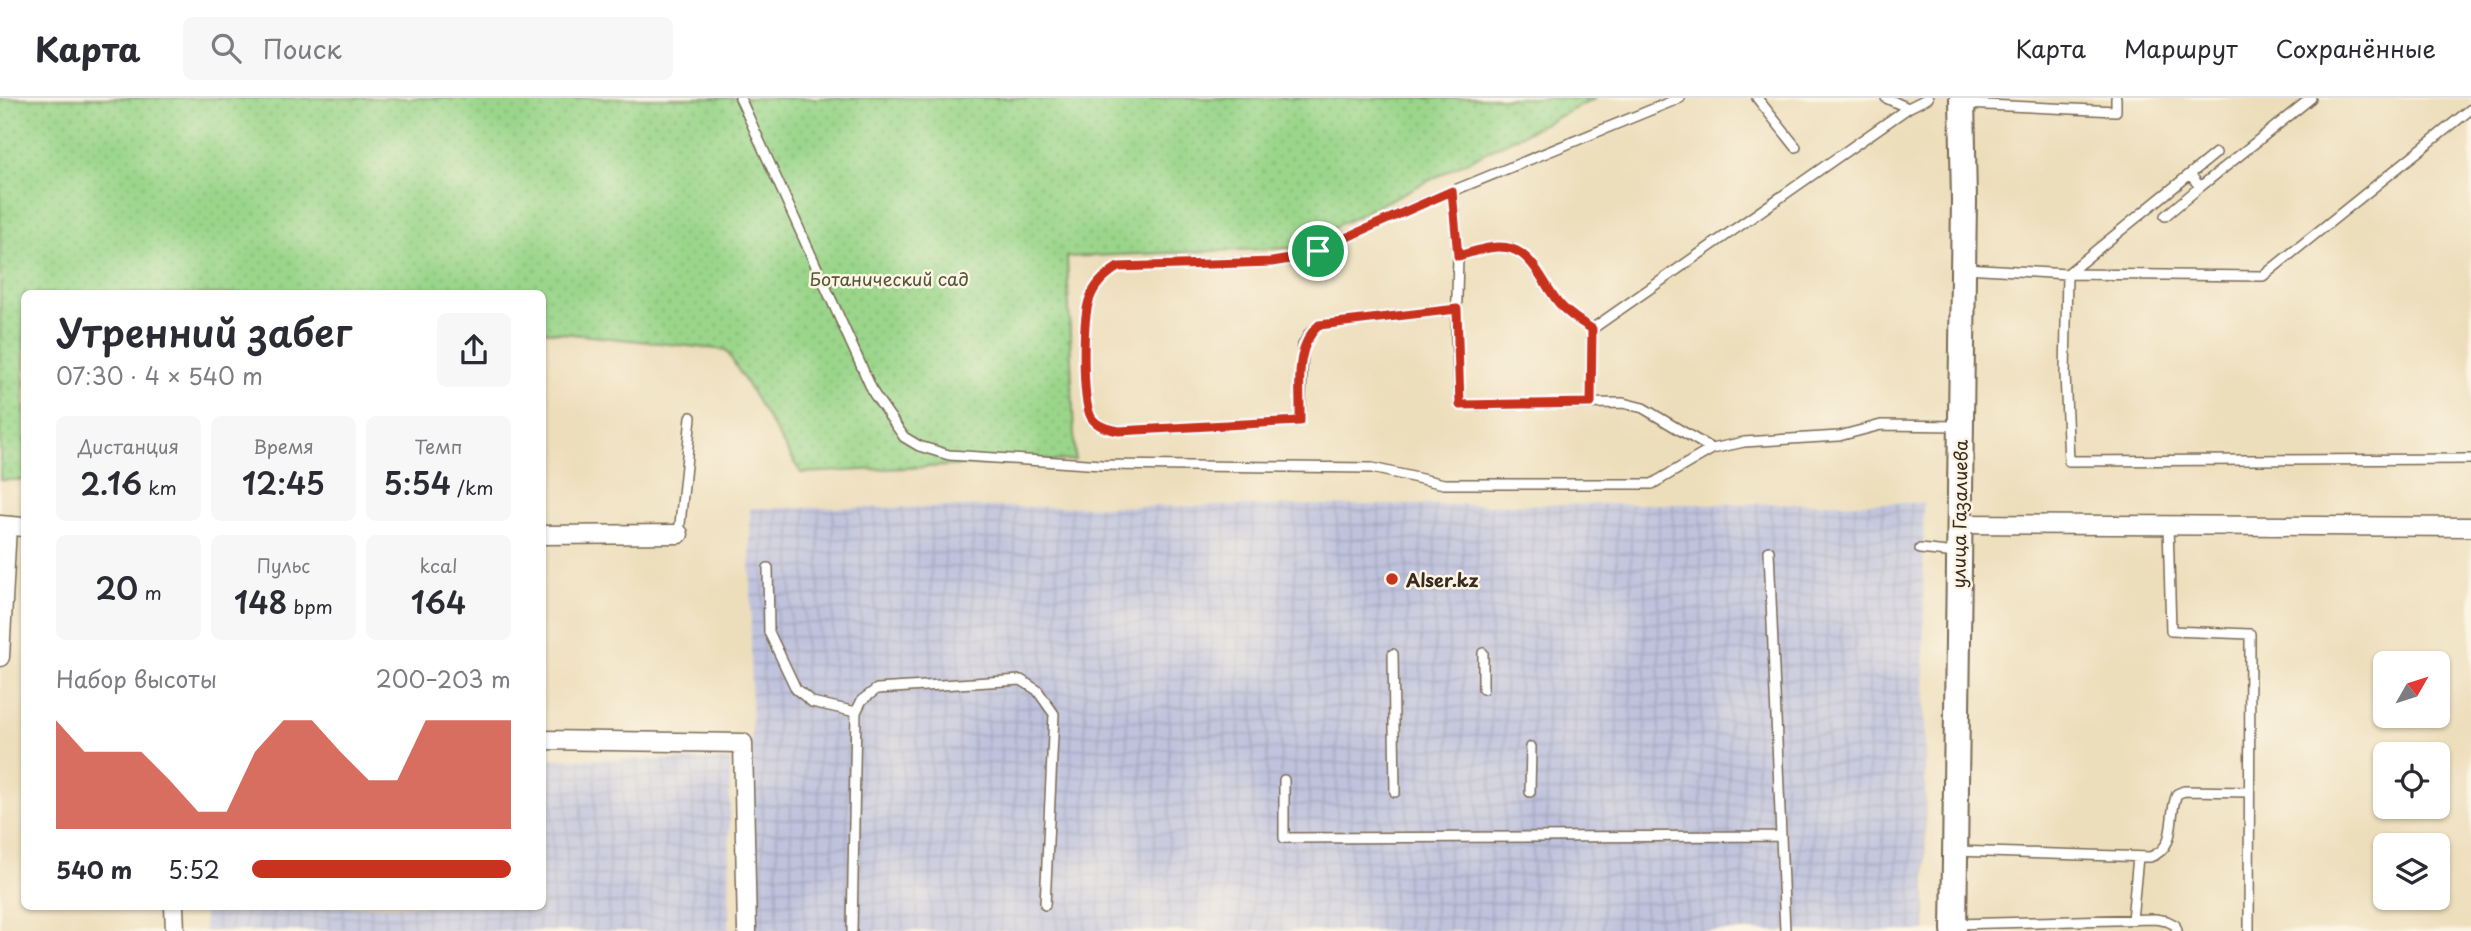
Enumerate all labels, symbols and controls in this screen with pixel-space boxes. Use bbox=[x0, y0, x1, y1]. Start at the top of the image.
search box bbox=[183, 17, 673, 80]
text: Карта bbox=[35, 23, 141, 73]
icon: search bbox=[207, 29, 245, 67]
text: Поиск bbox=[263, 29, 342, 68]
text: Карта bbox=[2015, 30, 2086, 66]
text: Маршрут bbox=[2124, 30, 2238, 66]
text: Сохранённые bbox=[2276, 30, 2436, 66]
pin bbox=[1288, 221, 1348, 281]
icon: arrive bbox=[1299, 232, 1337, 270]
park label: Ботанический сад bbox=[809, 265, 969, 292]
text: Утренний забег bbox=[56, 303, 352, 360]
button: share bbox=[437, 313, 511, 387]
text: 07:30 · 4 × 540 m bbox=[56, 358, 263, 393]
text: Дистанция bbox=[78, 432, 179, 460]
text: Время bbox=[253, 432, 314, 460]
text: Темп bbox=[414, 432, 463, 460]
street label: улица Газалиева bbox=[1944, 439, 1974, 589]
text: 2.16 bbox=[80, 460, 142, 505]
text: 12:45 bbox=[242, 460, 325, 505]
text: 5:54 bbox=[384, 460, 451, 505]
text: km bbox=[142, 473, 177, 501]
text: /km bbox=[451, 473, 493, 501]
text: Пульс bbox=[257, 551, 310, 579]
text: kcal bbox=[420, 551, 457, 579]
text: 20 bbox=[95, 565, 138, 610]
place label: Alser.kz bbox=[1406, 566, 1479, 593]
marker: Alser.kz bbox=[1384, 571, 1400, 587]
text: m bbox=[138, 578, 162, 606]
text: 148 bbox=[234, 579, 287, 624]
text: 164 bbox=[411, 579, 466, 624]
text: bpm bbox=[287, 592, 333, 620]
north arrow bbox=[2373, 651, 2450, 728]
map controls bbox=[2373, 651, 2450, 910]
text: Набор высоты bbox=[56, 661, 217, 696]
text: 200–203 m bbox=[376, 661, 511, 696]
button: locate bbox=[2373, 742, 2450, 819]
button: layers bbox=[2373, 833, 2450, 910]
text: 540 m bbox=[56, 852, 132, 887]
text: 5:52 bbox=[168, 852, 220, 887]

